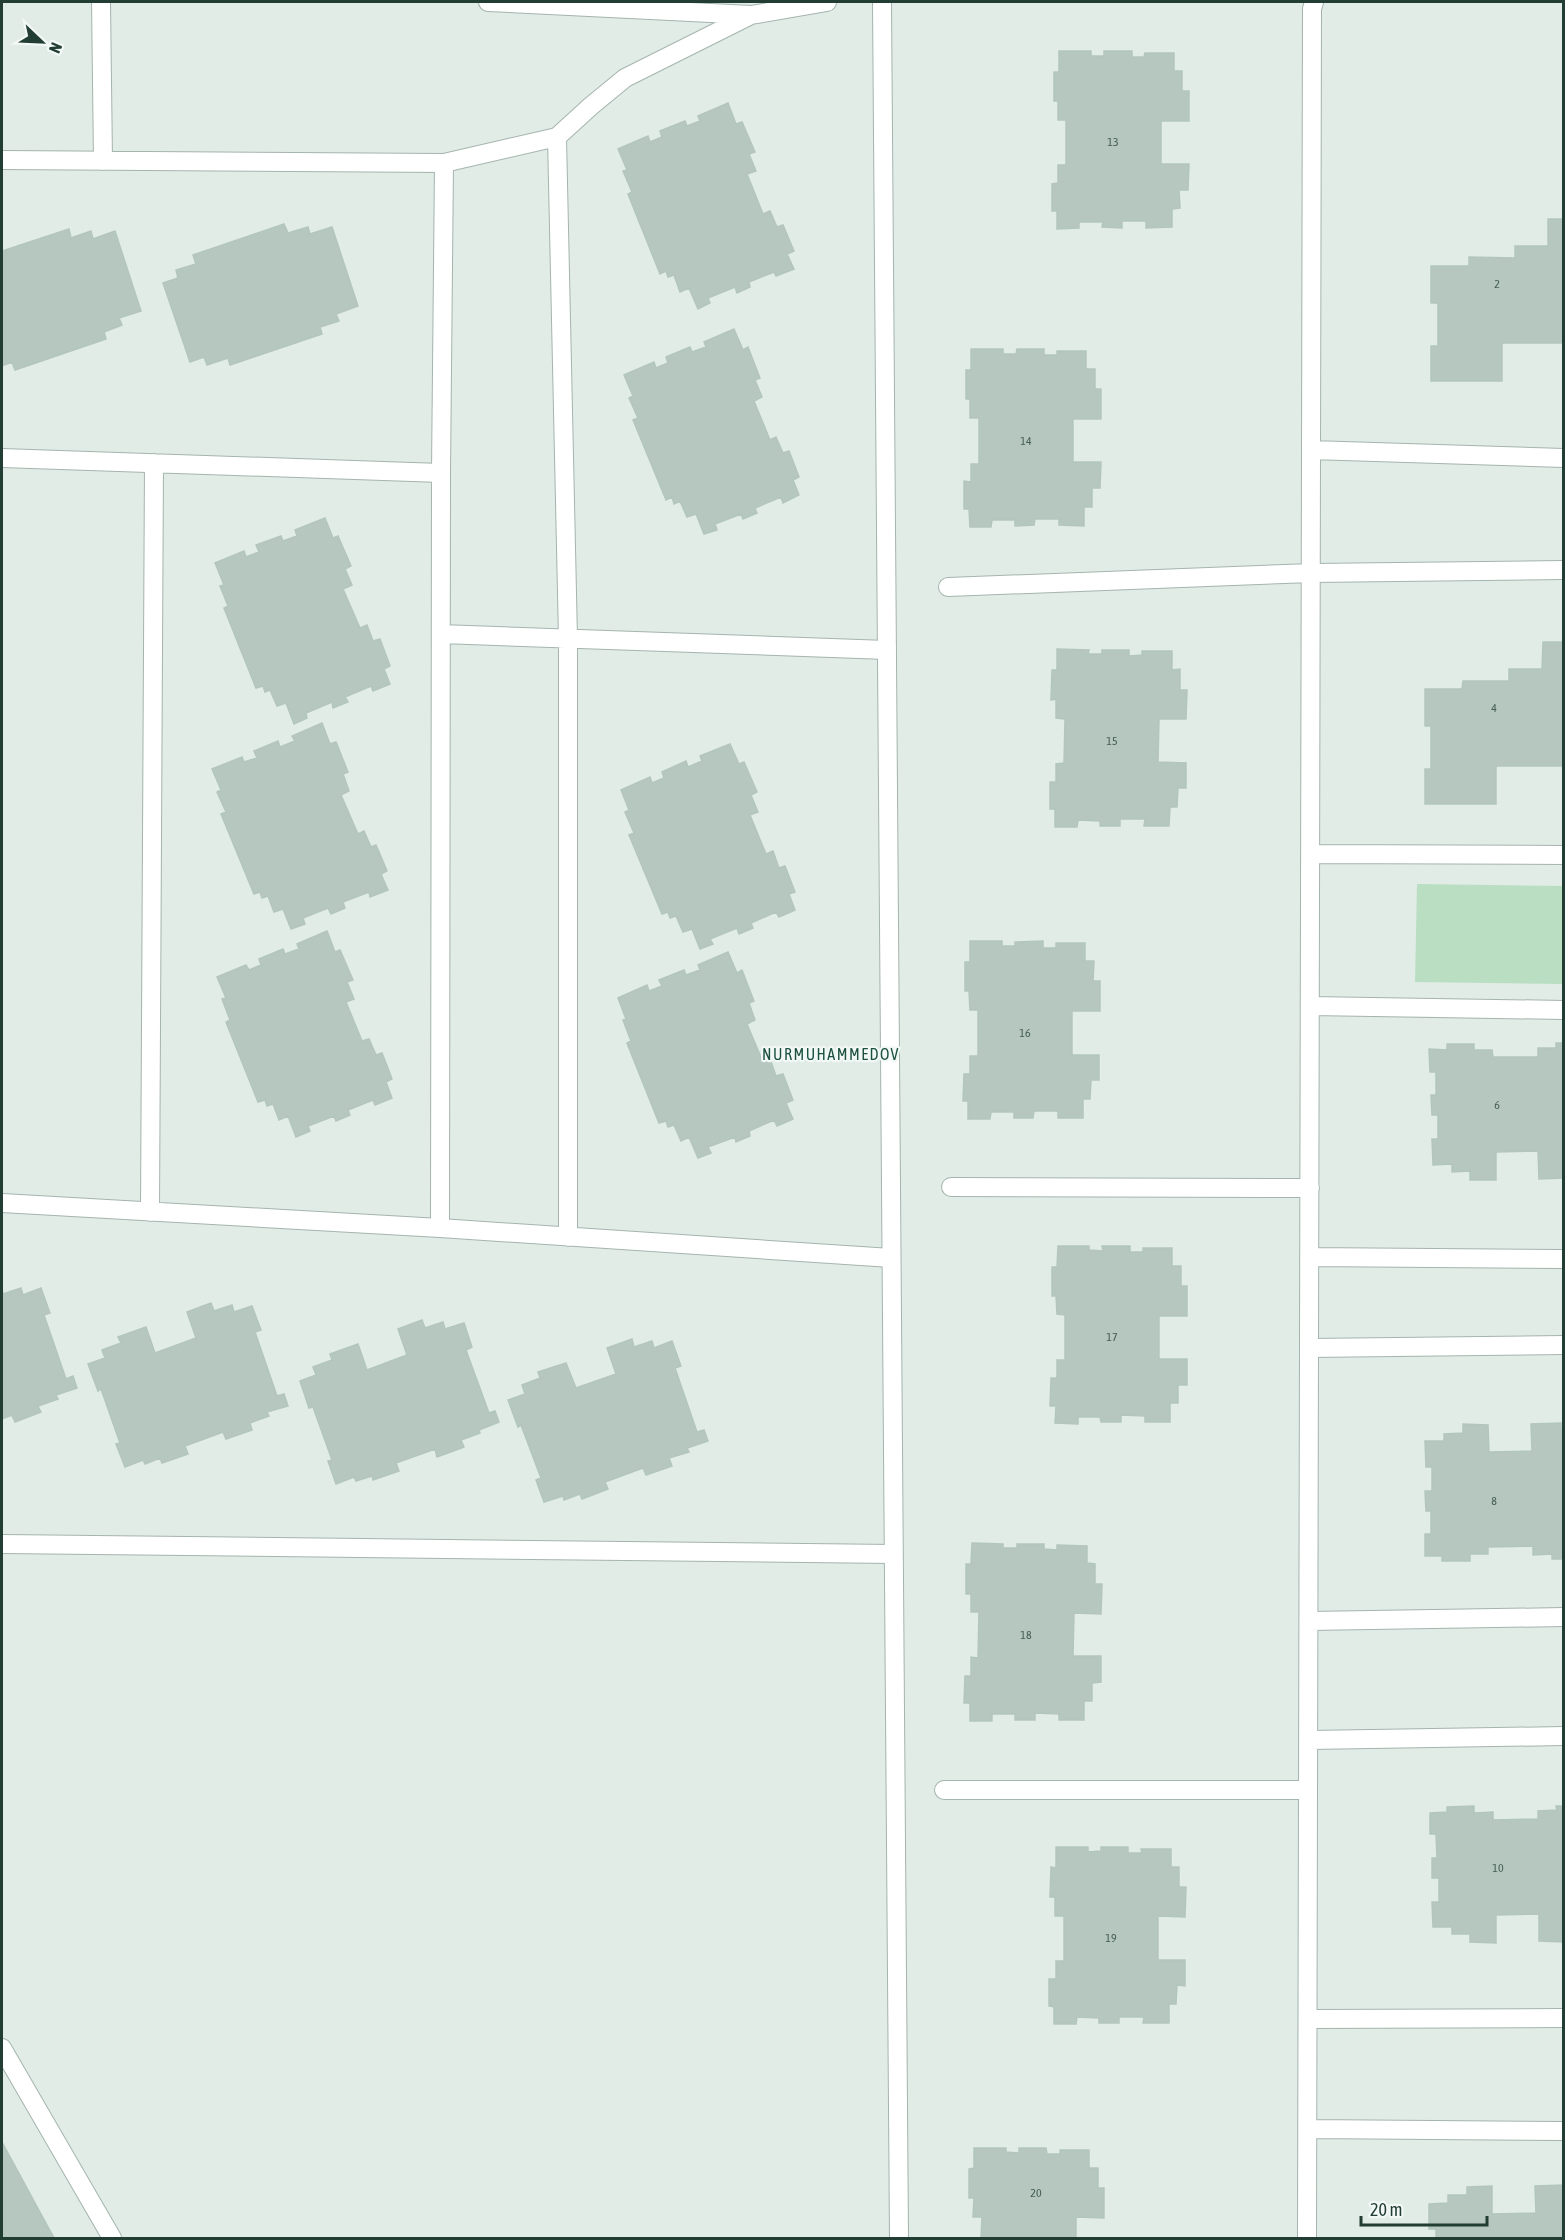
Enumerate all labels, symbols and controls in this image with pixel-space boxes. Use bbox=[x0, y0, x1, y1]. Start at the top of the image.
north arrow bbox=[12, 12, 72, 72]
text: N bbox=[46, 40, 66, 56]
house number: 13 bbox=[1107, 135, 1119, 149]
house number: 2 bbox=[1494, 277, 1500, 291]
house number: 14 bbox=[1020, 434, 1032, 448]
house number: 4 bbox=[1491, 701, 1497, 715]
house number: 15 bbox=[1106, 734, 1118, 748]
house number: 16 bbox=[1019, 1026, 1031, 1040]
district label: NURMUHAMMEDOV bbox=[762, 1045, 900, 1063]
house number: 6 bbox=[1494, 1098, 1500, 1112]
house number: 17 bbox=[1106, 1330, 1118, 1344]
house number: 8 bbox=[1491, 1494, 1497, 1508]
house number: 18 bbox=[1020, 1628, 1032, 1642]
house number: 10 bbox=[1492, 1861, 1504, 1875]
house number: 19 bbox=[1105, 1931, 1117, 1945]
house number: 20 bbox=[1030, 2186, 1042, 2200]
scale bar bbox=[1361, 2189, 1487, 2227]
text: 20 m bbox=[1370, 2199, 1402, 2220]

